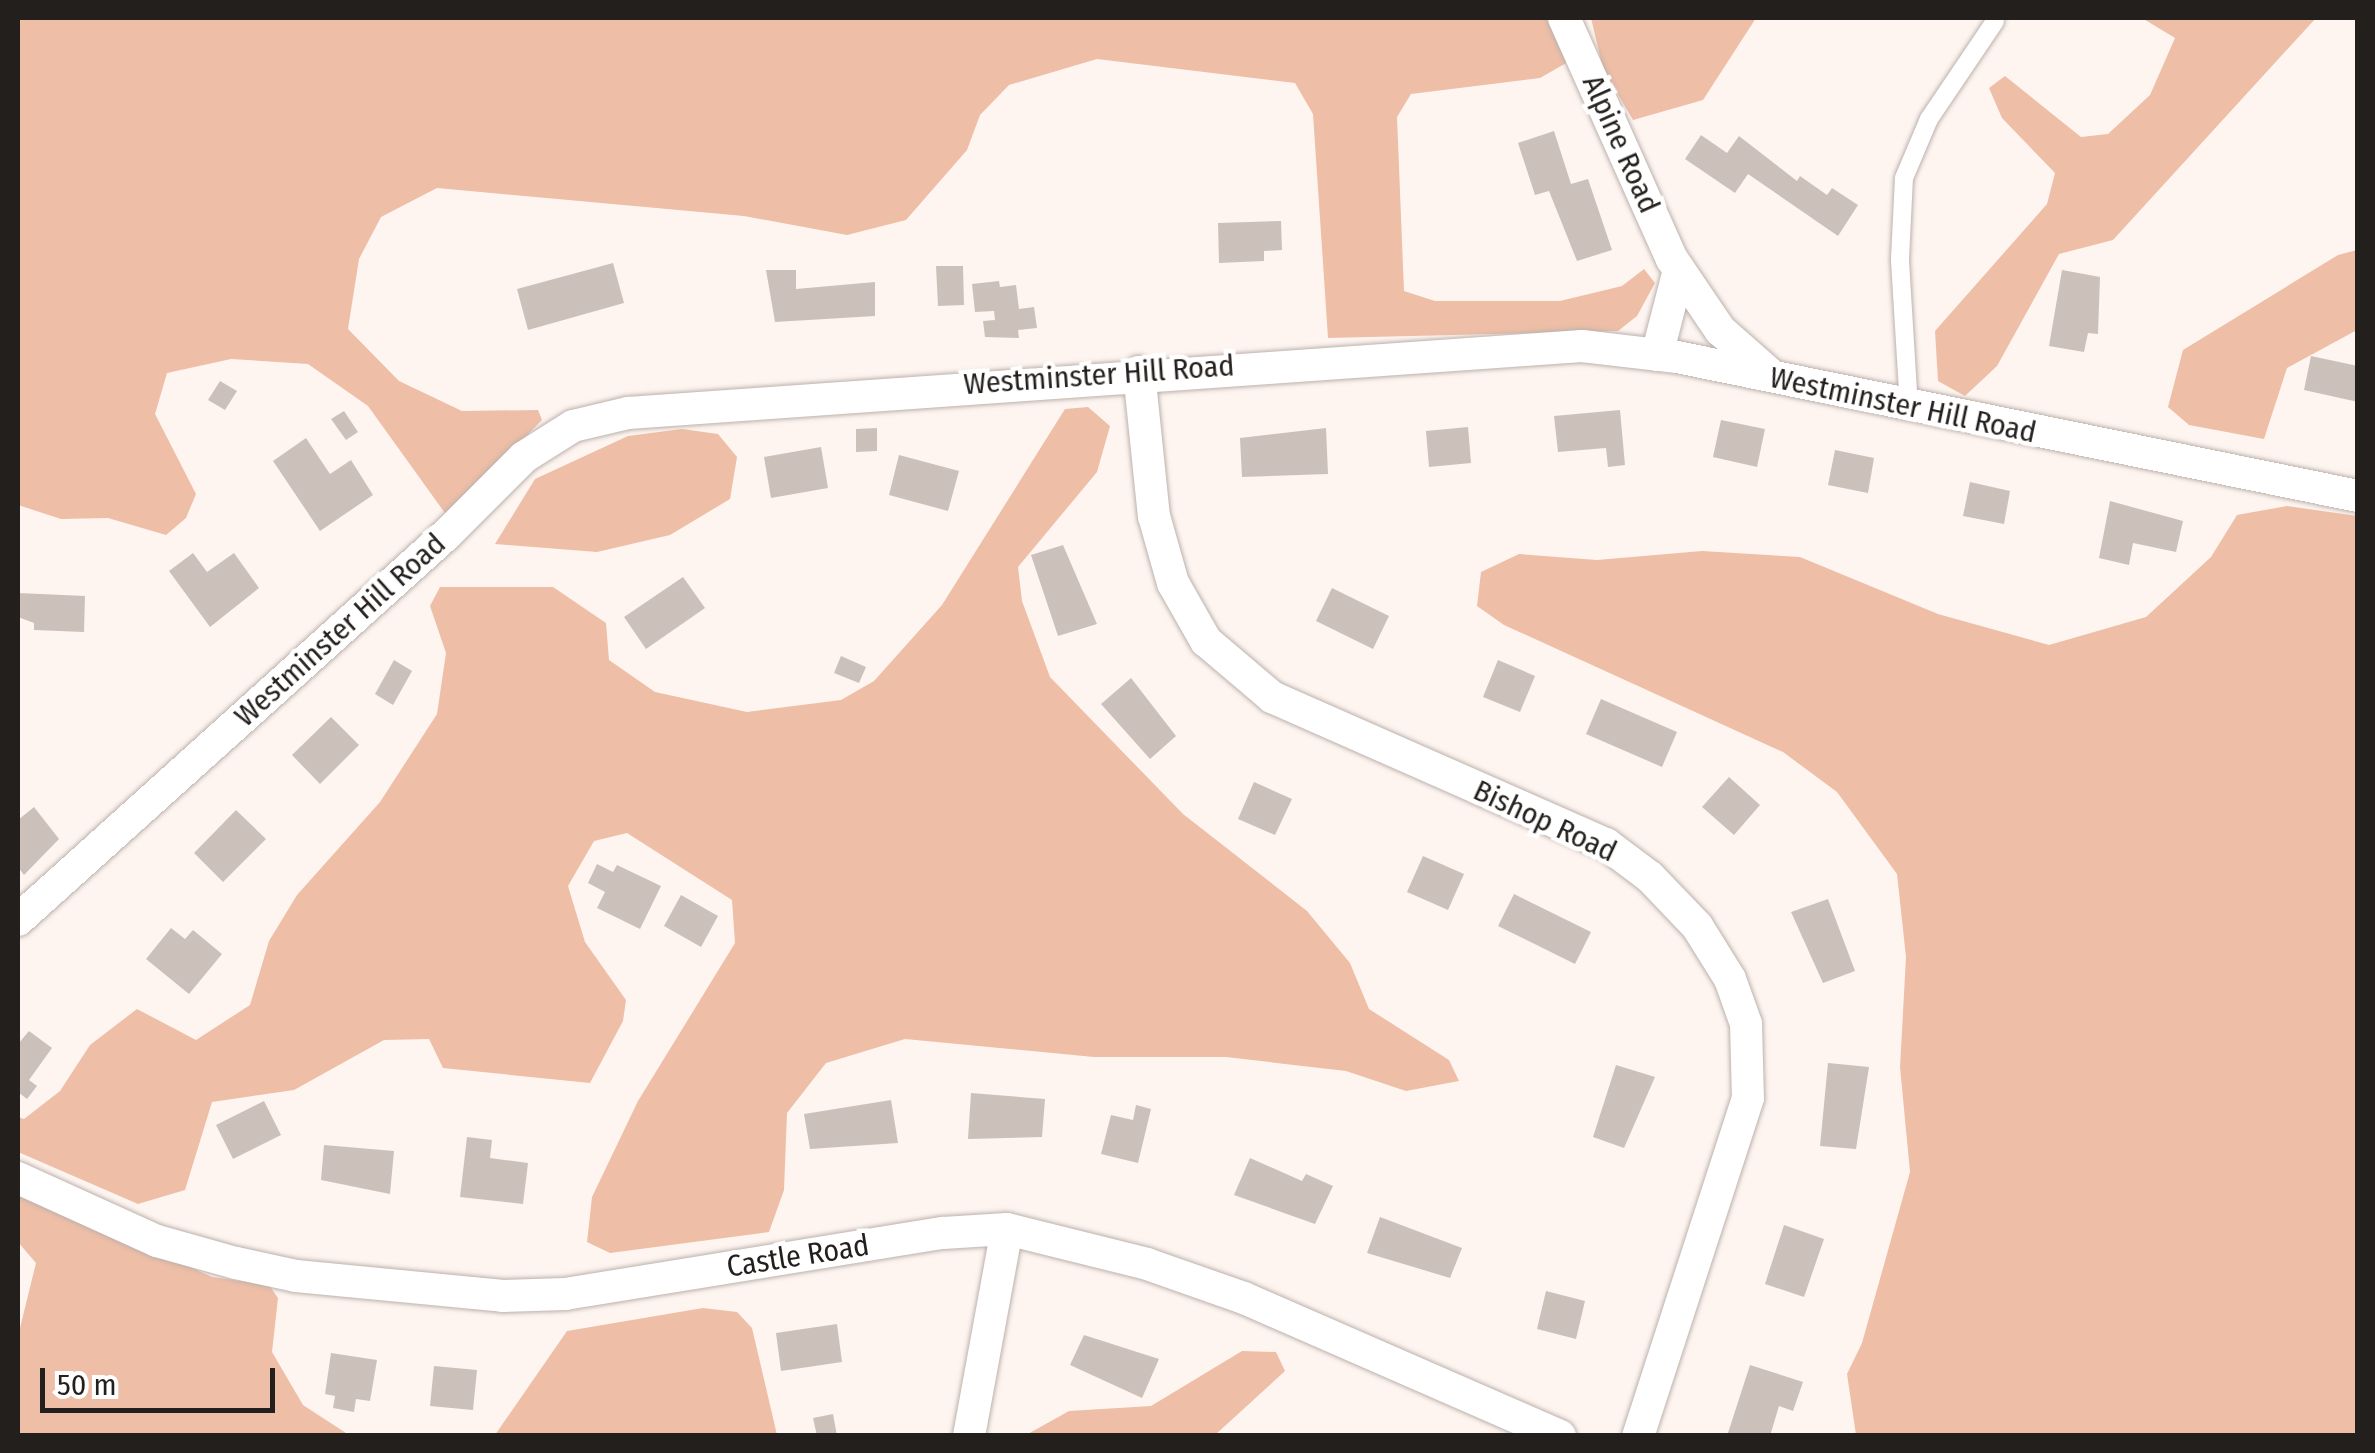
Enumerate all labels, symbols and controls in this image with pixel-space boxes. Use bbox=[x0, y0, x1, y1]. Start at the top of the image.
street label: Alpine Road bbox=[1575, 69, 1667, 219]
street label: Westminster Hill Road bbox=[962, 348, 1236, 402]
street label: Westminster Hill Road bbox=[1767, 359, 2039, 451]
street label: Westminster Hill Road bbox=[227, 526, 453, 734]
street label: Bishop Road bbox=[1468, 772, 1622, 870]
street label: Castle Road bbox=[724, 1227, 872, 1285]
scale bar bbox=[45, 1348, 280, 1410]
text: 50 m bbox=[57, 1367, 117, 1403]

